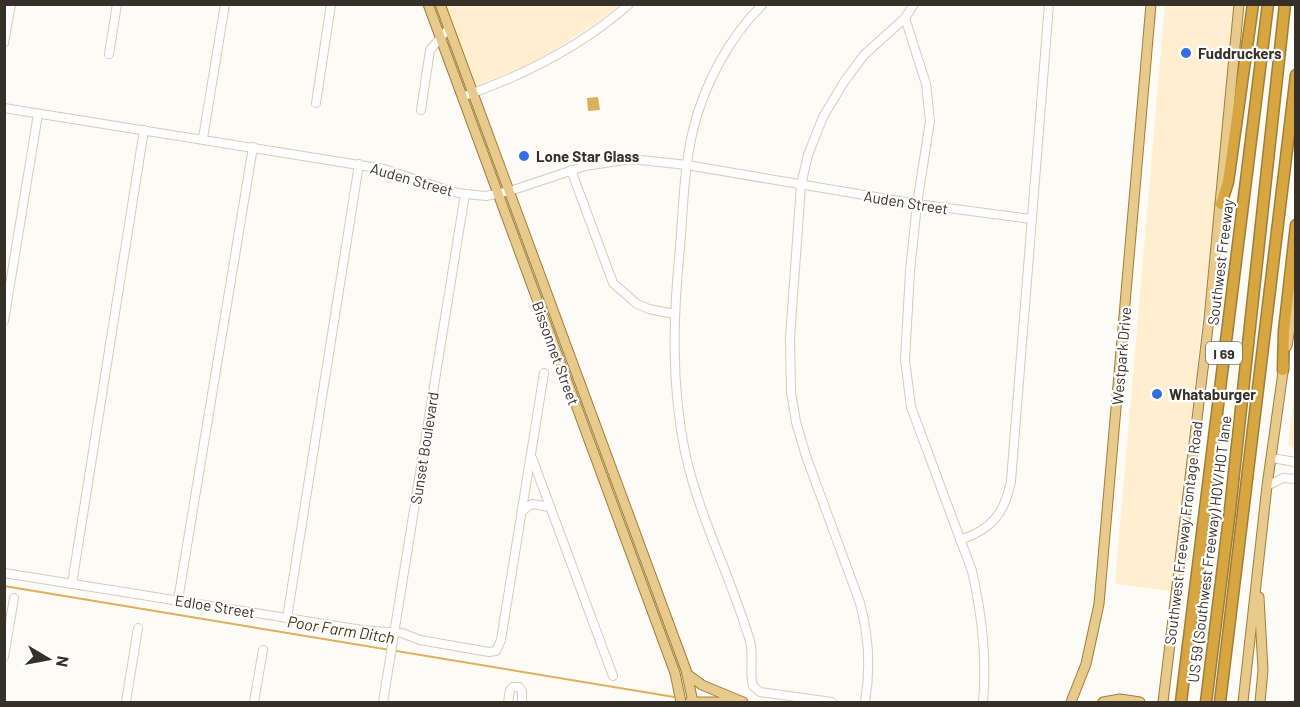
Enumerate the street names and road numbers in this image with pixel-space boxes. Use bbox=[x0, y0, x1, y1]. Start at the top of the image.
street label: Auden Street bbox=[368, 159, 456, 199]
street label: Auden Street bbox=[862, 186, 950, 218]
street label: Southwest Freeway bbox=[1203, 198, 1237, 326]
street label: Bissonnet Street bbox=[529, 299, 583, 407]
street label: Westpark Drive bbox=[1108, 306, 1134, 406]
road number: I 69 bbox=[1206, 342, 1242, 364]
street label: Sunset Boulevard bbox=[406, 391, 442, 505]
street label: US 59 (Southwest Freeway) HOV/HOT lane bbox=[1184, 414, 1234, 684]
street label: Southwest Freeway Frontage Road bbox=[1160, 420, 1206, 646]
street label: Edloe Street bbox=[174, 591, 256, 621]

